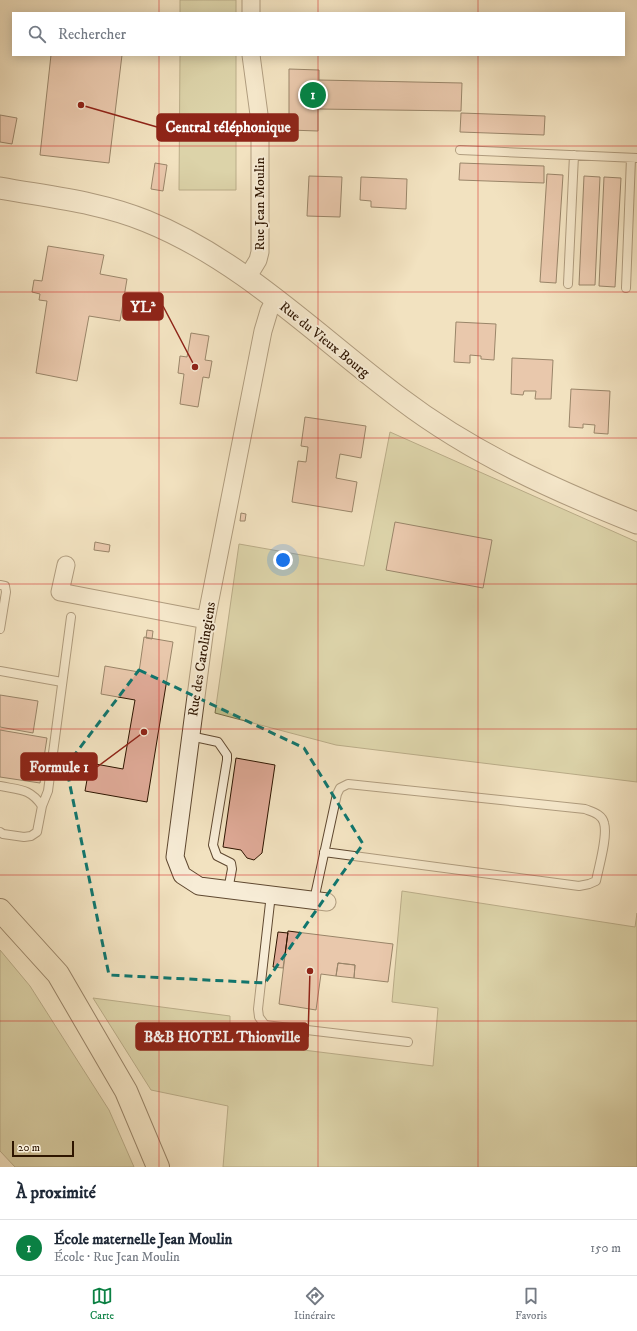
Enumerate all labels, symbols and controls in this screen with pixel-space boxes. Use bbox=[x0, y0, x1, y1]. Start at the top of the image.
search box bbox=[12, 12, 625, 56]
icon: search bbox=[26, 23, 48, 45]
text: Rechercher bbox=[58, 25, 126, 44]
pin: 1 bbox=[300, 80, 326, 110]
callout: Central téléphonique bbox=[157, 114, 298, 141]
text: Central téléphonique bbox=[165, 118, 291, 138]
street label: Rue Jean Moulin bbox=[251, 157, 269, 251]
callout: YL² bbox=[123, 293, 163, 320]
text: YL² bbox=[130, 298, 156, 317]
street label: Rue du Vieux Bourg bbox=[276, 298, 373, 382]
your location bbox=[273, 550, 293, 570]
street label: Rue des Carolingiens bbox=[184, 600, 220, 718]
callout: Formule 1 bbox=[21, 753, 97, 780]
text: Formule 1 bbox=[29, 758, 89, 777]
callout: B&B HOTEL Thionville bbox=[136, 1023, 308, 1050]
text: B&B HOTEL Thionville bbox=[144, 1028, 301, 1047]
scale bar bbox=[12, 1139, 74, 1158]
text: 20 m bbox=[18, 1141, 40, 1155]
text: À proximité bbox=[16, 1182, 96, 1204]
text: École maternelle Jean Moulin bbox=[54, 1230, 232, 1249]
text: 1 bbox=[27, 1240, 31, 1256]
text: 150 m bbox=[590, 1240, 621, 1256]
text: École · Rue Jean Moulin bbox=[54, 1249, 180, 1265]
tab: Carte bbox=[90, 1285, 114, 1323]
tab: Itinéraire bbox=[294, 1285, 335, 1323]
tab: Favoris bbox=[515, 1285, 547, 1323]

